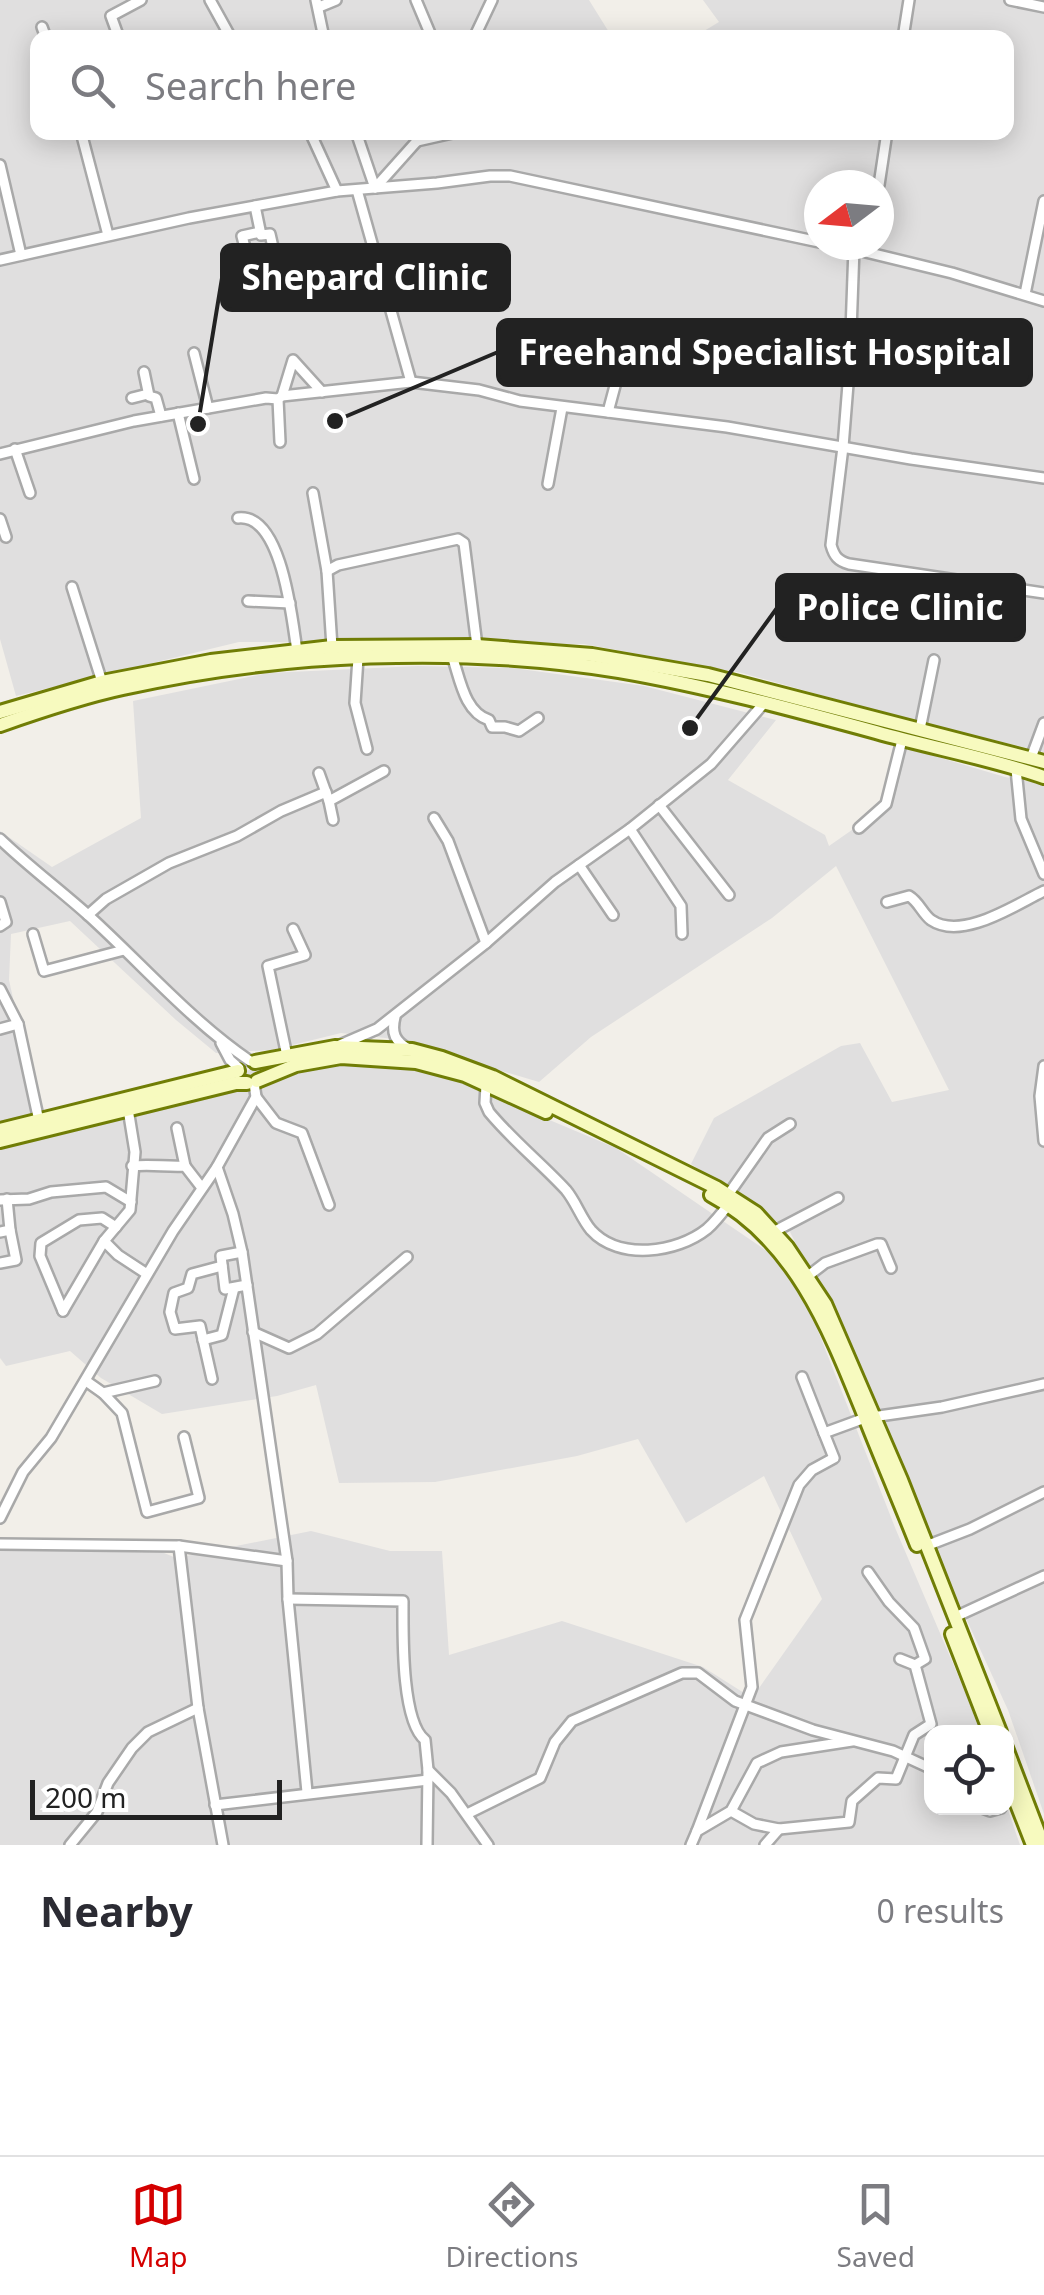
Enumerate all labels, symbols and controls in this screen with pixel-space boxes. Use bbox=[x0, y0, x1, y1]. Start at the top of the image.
search box bbox=[30, 30, 1014, 140]
icon: search bbox=[65, 58, 120, 113]
text: Search here bbox=[145, 59, 356, 111]
north arrow bbox=[804, 170, 894, 260]
callout: Shepard Clinic bbox=[222, 245, 509, 310]
text: Shepard Clinic bbox=[242, 253, 488, 300]
callout: Freehand Specialist Hospital bbox=[498, 320, 1031, 385]
text: Freehand Specialist Hospital bbox=[518, 328, 1012, 375]
callout: Police Clinic bbox=[777, 575, 1024, 640]
text: Police Clinic bbox=[796, 583, 1004, 630]
map controls bbox=[924, 1725, 1014, 1815]
button: locate bbox=[924, 1725, 1014, 1815]
scale bar bbox=[30, 1775, 282, 1820]
text: 200 m bbox=[45, 1778, 127, 1816]
text: Nearby bbox=[40, 1882, 193, 1939]
text: 0 results bbox=[877, 1889, 1004, 1932]
tab: Map bbox=[129, 2177, 187, 2275]
tab: Directions bbox=[446, 2177, 578, 2275]
tab: Saved bbox=[837, 2177, 915, 2275]

